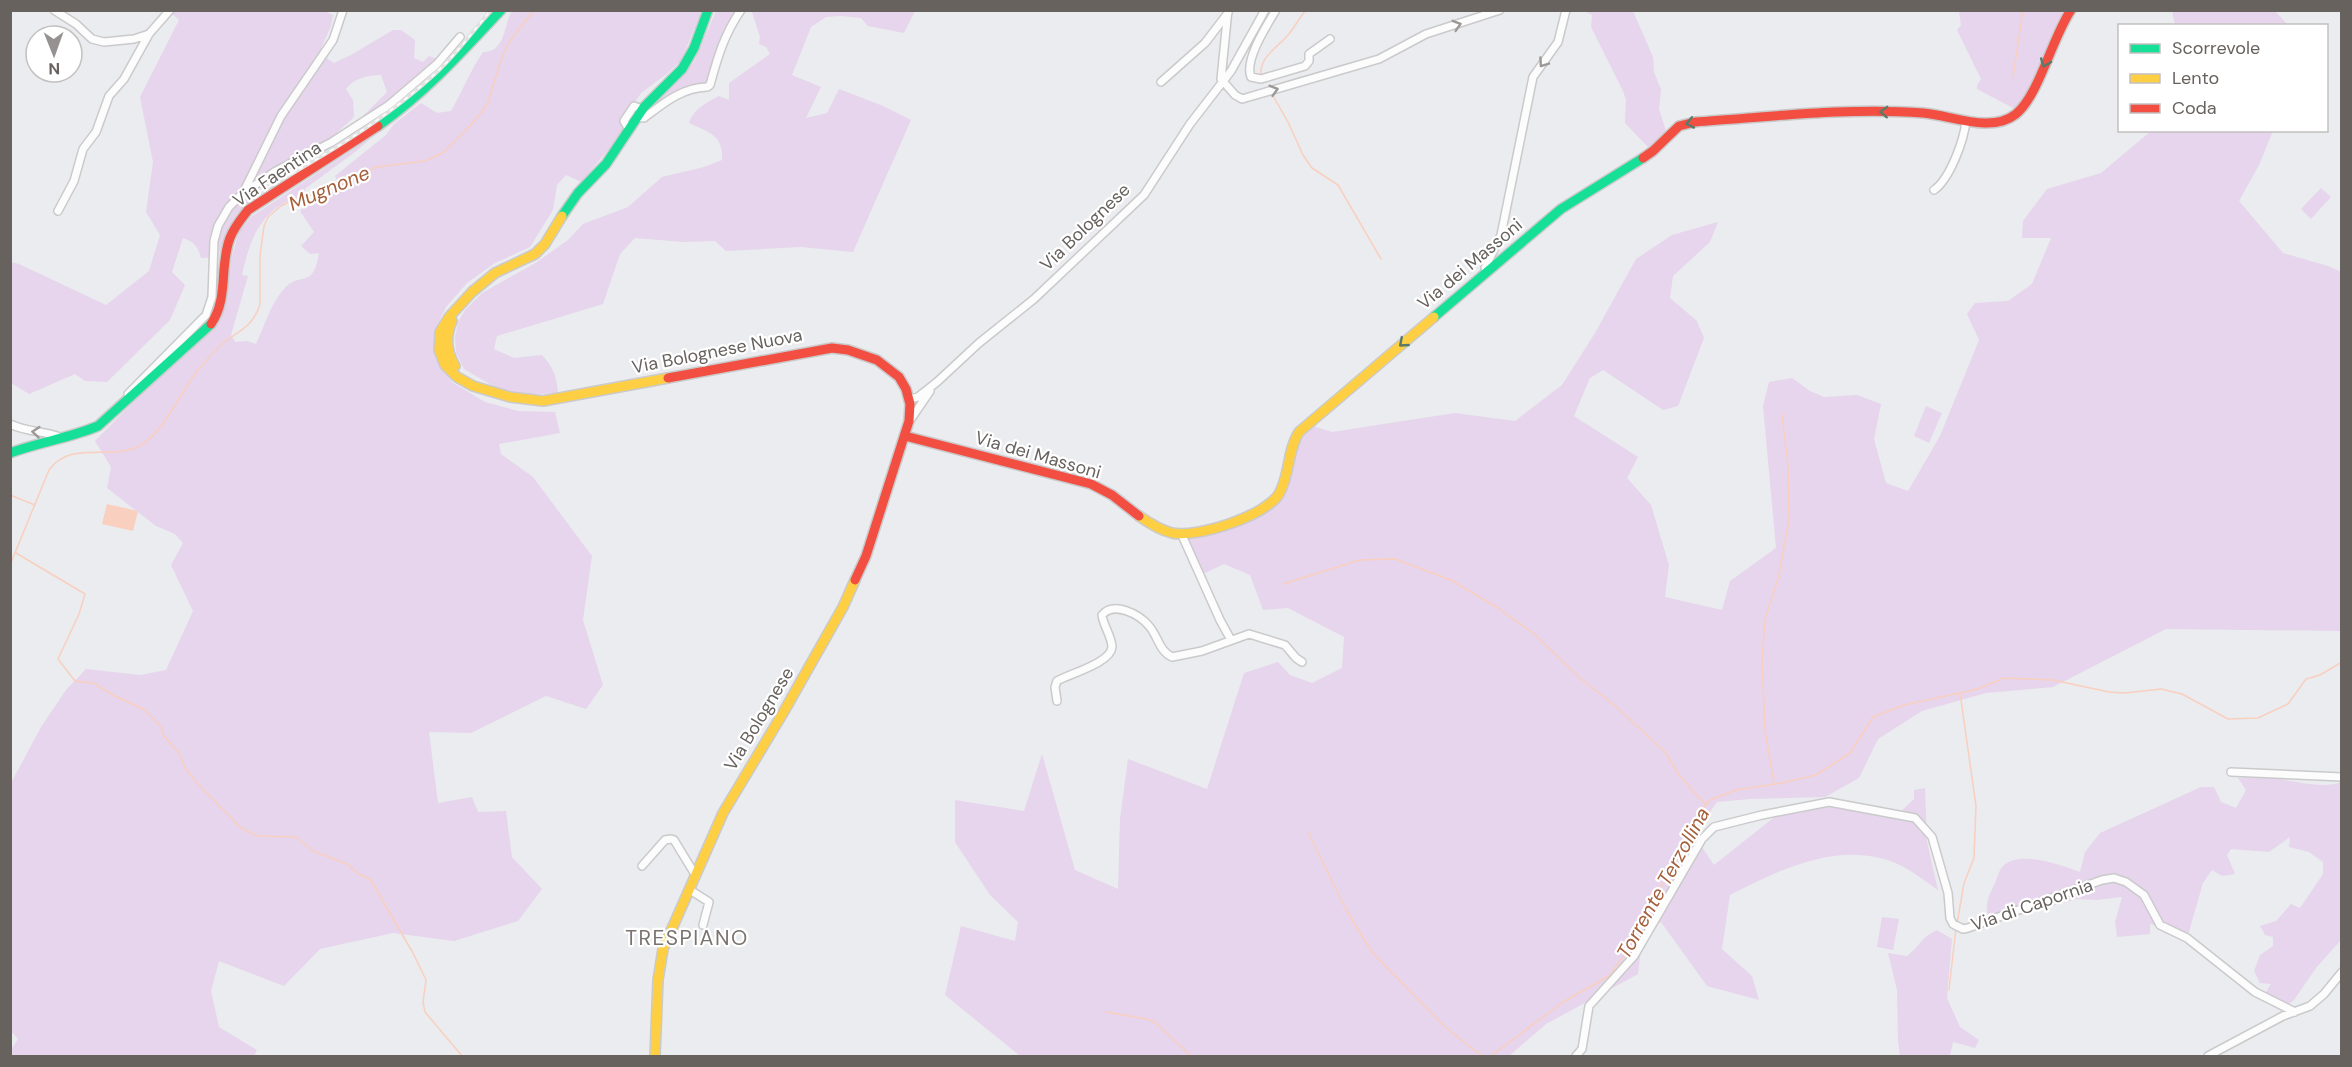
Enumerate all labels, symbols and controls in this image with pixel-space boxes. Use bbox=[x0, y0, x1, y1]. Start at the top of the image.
one-way arrow bbox=[1451, 20, 1462, 32]
north arrow bbox=[24, 24, 84, 84]
legend bbox=[2118, 24, 2328, 132]
text: Scorrevole bbox=[2172, 36, 2260, 60]
one-way arrow bbox=[1539, 57, 1550, 68]
one-way arrow bbox=[2039, 57, 2052, 67]
text: N bbox=[48, 58, 60, 79]
text: Lento bbox=[2172, 66, 2219, 90]
one-way arrow bbox=[1268, 85, 1279, 97]
text: Coda bbox=[2172, 96, 2217, 120]
one-way arrow bbox=[1880, 105, 1889, 118]
one-way arrow bbox=[1685, 116, 1695, 129]
street label: Via Faentina bbox=[228, 136, 326, 212]
water label: Mugnone bbox=[284, 159, 374, 217]
street label: Via Bolognese bbox=[1035, 178, 1135, 276]
street label: Via dei Massoni bbox=[1413, 213, 1527, 315]
street label: Via Bolognese Nuova bbox=[630, 323, 804, 379]
one-way arrow bbox=[1399, 336, 1410, 347]
one-way arrow bbox=[31, 426, 41, 439]
street label: Via dei Massoni bbox=[972, 426, 1104, 484]
street label: Via Bolognese bbox=[719, 663, 799, 775]
water label: Torrente Terzollina bbox=[1611, 803, 1715, 963]
street label: Via di Capornia bbox=[1968, 873, 2096, 937]
district label: TRESPIANO bbox=[625, 924, 749, 952]

